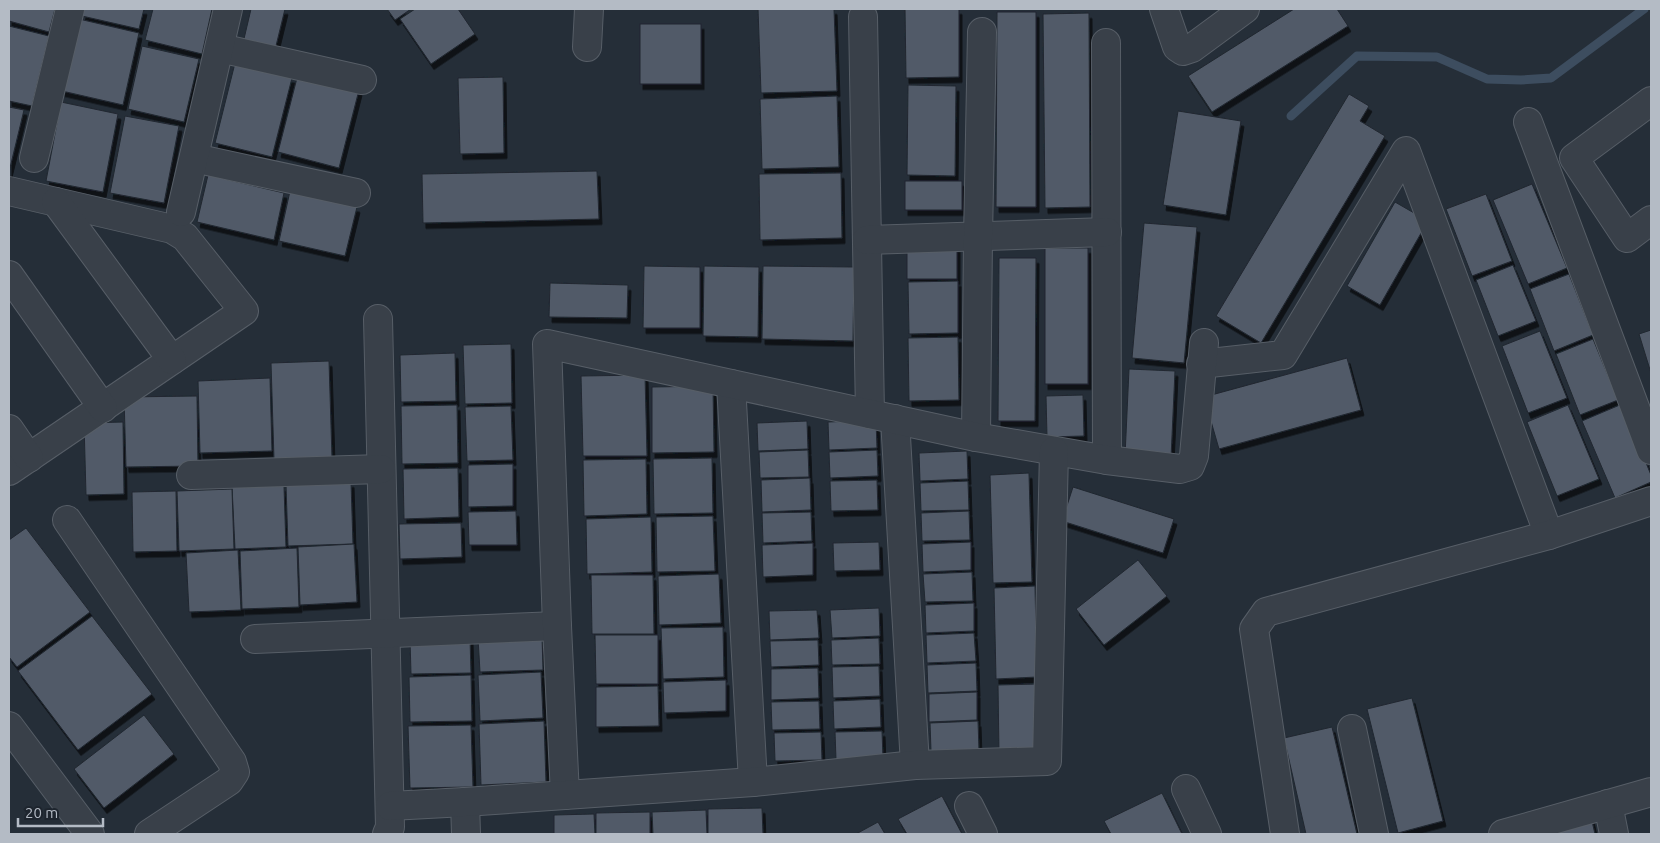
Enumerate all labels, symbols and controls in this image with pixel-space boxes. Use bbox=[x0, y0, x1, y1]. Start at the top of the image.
scale bar bbox=[18, 796, 102, 828]
text: 20 m bbox=[25, 804, 58, 821]

